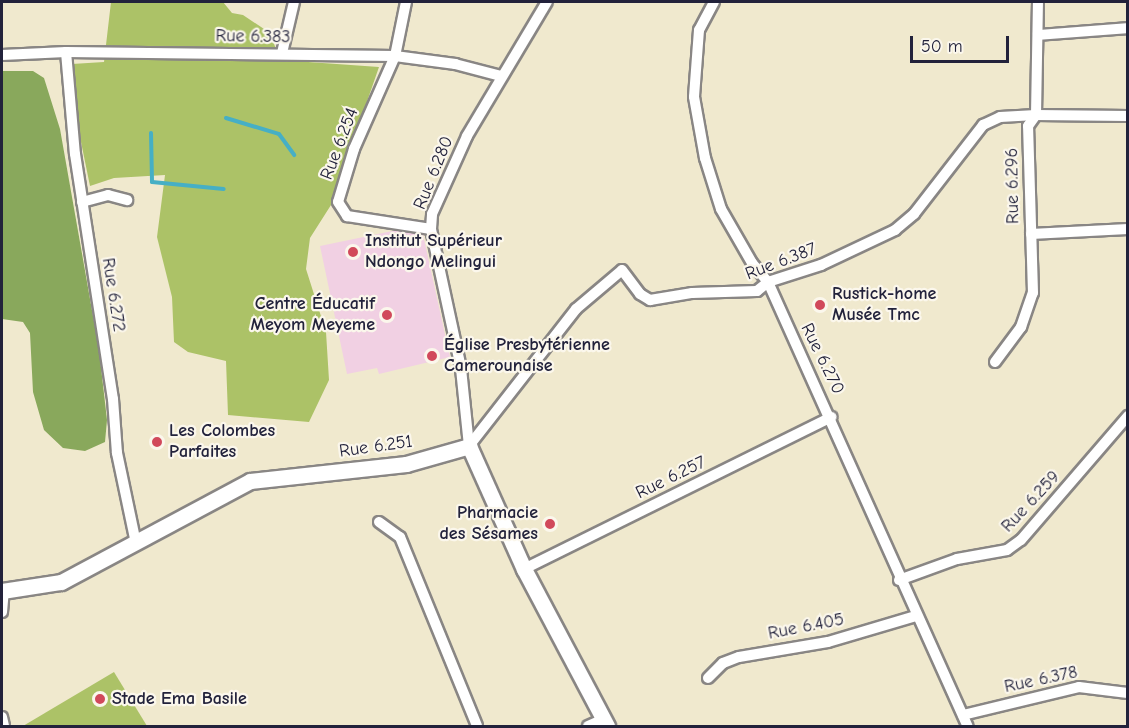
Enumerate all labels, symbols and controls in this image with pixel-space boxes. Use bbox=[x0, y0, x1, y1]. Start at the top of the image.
scale bar bbox=[913, 24, 1012, 62]
street label: Rue 6.383 bbox=[215, 26, 291, 48]
text: 50 m bbox=[921, 36, 963, 57]
street label: Rue 6.254 bbox=[316, 105, 364, 183]
street label: Rue 6.280 bbox=[410, 133, 458, 213]
street label: Rue 6.296 bbox=[1002, 148, 1024, 224]
place label: Institut Supérieur Ndongo Melingui bbox=[365, 231, 502, 274]
street label: Rue 6.387 bbox=[742, 239, 820, 285]
marker: Institut Supérieur Ndongo Melingui bbox=[346, 245, 360, 259]
street label: Rue 6.272 bbox=[96, 256, 130, 334]
place label: Rustick-home Musée Tmc bbox=[832, 284, 936, 326]
place label: Centre Éducatif Meyom Meyeme bbox=[250, 294, 375, 336]
marker: Rustick-home Musée Tmc bbox=[813, 298, 827, 312]
marker: Centre Éducatif Meyom Meyeme bbox=[380, 308, 394, 322]
street label: Rue 6.270 bbox=[796, 320, 848, 398]
place label: Église Presbytérienne Camerounaise bbox=[444, 335, 610, 378]
marker: Église Presbytérienne Camerounaise bbox=[425, 349, 439, 363]
place label: Les Colombes Parfaites bbox=[169, 421, 275, 464]
street label: Rue 6.251 bbox=[338, 431, 414, 463]
marker: Les Colombes Parfaites bbox=[150, 435, 164, 449]
street label: Rue 6.257 bbox=[632, 452, 710, 504]
street label: Rue 6.259 bbox=[997, 467, 1065, 537]
place label: Pharmacie des Sésames bbox=[439, 503, 538, 546]
marker: Pharmacie des Sésames bbox=[543, 517, 557, 531]
street label: Rue 6.405 bbox=[766, 609, 846, 645]
street label: Rue 6.378 bbox=[1002, 662, 1080, 698]
place label: Stade Ema Basile bbox=[112, 688, 247, 710]
marker: Stade Ema Basile bbox=[93, 692, 107, 706]

